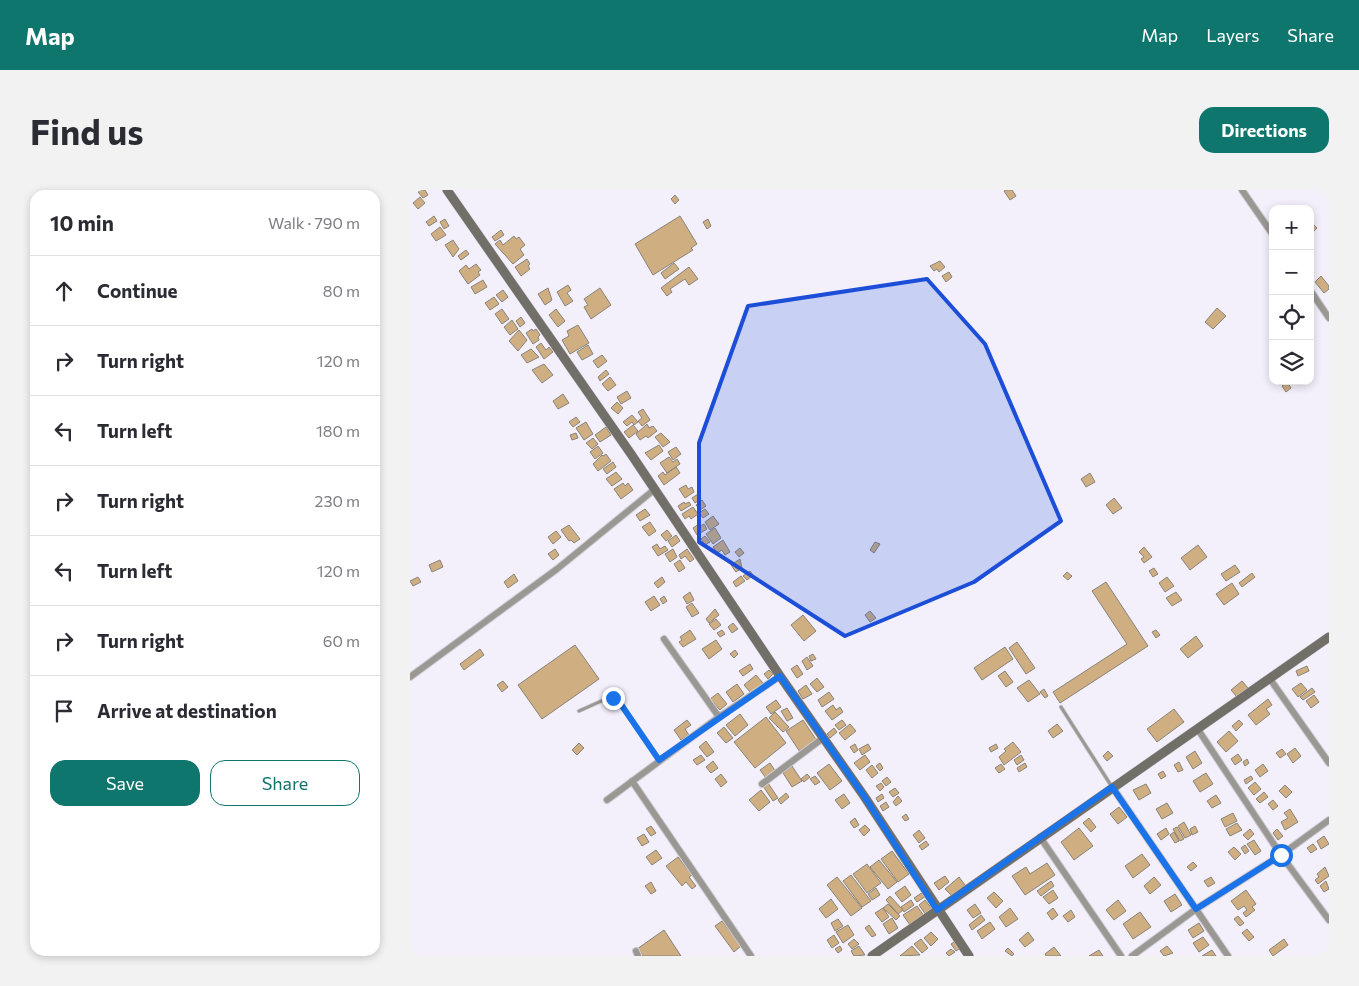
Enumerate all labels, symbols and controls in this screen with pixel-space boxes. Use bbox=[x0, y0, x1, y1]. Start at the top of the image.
text: Map bbox=[25, 21, 75, 50]
text: Map bbox=[1141, 24, 1178, 46]
text: Layers bbox=[1206, 24, 1259, 46]
text: Share bbox=[1287, 24, 1334, 46]
button: Directions bbox=[1199, 107, 1329, 153]
text: Find us bbox=[30, 109, 144, 152]
map controls bbox=[1269, 205, 1314, 385]
button: + bbox=[1269, 205, 1314, 250]
text: 10 min bbox=[50, 210, 114, 235]
text: Walk · 790 m bbox=[268, 213, 360, 232]
button: − bbox=[1269, 250, 1314, 295]
icon: ahead bbox=[50, 277, 78, 305]
text: Continue bbox=[97, 279, 177, 302]
text: 80 m bbox=[323, 281, 360, 300]
button: locate bbox=[1269, 295, 1314, 340]
button: layers bbox=[1269, 340, 1314, 385]
icon: right bbox=[50, 347, 78, 375]
text: Turn right bbox=[97, 349, 184, 372]
text: 120 m bbox=[317, 351, 360, 370]
icon: left bbox=[50, 417, 78, 445]
text: Turn left bbox=[97, 419, 172, 442]
text: 180 m bbox=[316, 421, 360, 440]
icon: right bbox=[50, 487, 78, 515]
text: Turn right bbox=[97, 489, 184, 512]
text: 230 m bbox=[315, 491, 360, 510]
icon: left bbox=[50, 557, 78, 585]
text: Turn left bbox=[97, 559, 172, 582]
text: 120 m bbox=[317, 561, 360, 580]
icon: right bbox=[50, 627, 78, 655]
text: Turn right bbox=[97, 629, 184, 652]
text: 60 m bbox=[323, 631, 360, 650]
route end bbox=[602, 687, 625, 710]
icon: arrive bbox=[50, 697, 78, 725]
text: Arrive at destination bbox=[97, 699, 277, 722]
button: Save bbox=[50, 760, 200, 806]
button: Share bbox=[210, 760, 360, 806]
route start bbox=[1270, 844, 1293, 867]

